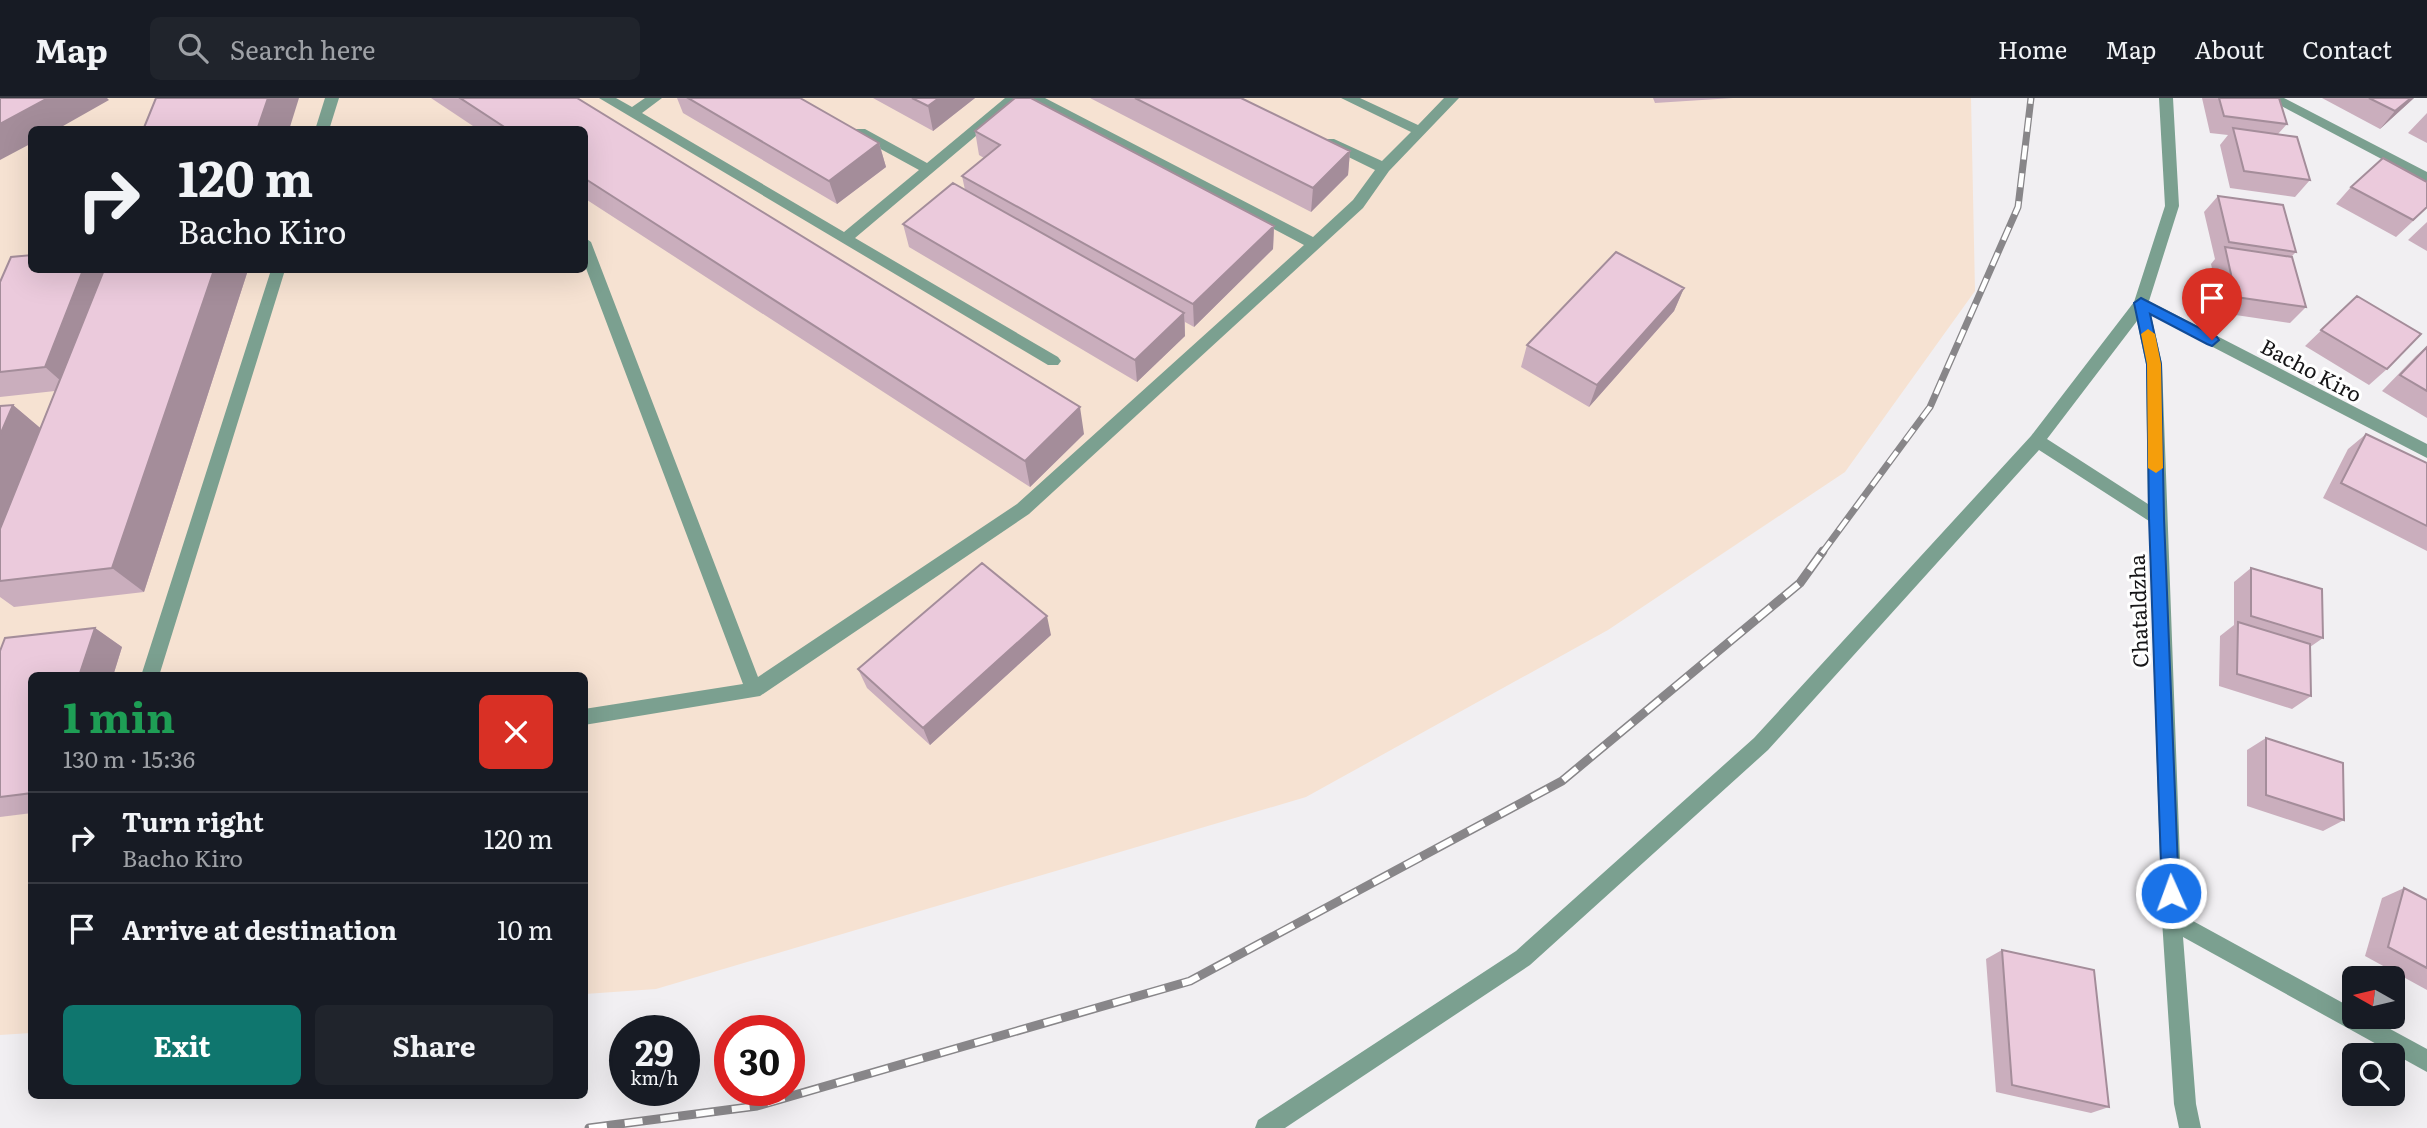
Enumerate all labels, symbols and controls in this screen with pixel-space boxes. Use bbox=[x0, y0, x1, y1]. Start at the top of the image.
search box bbox=[150, 17, 640, 80]
text: Map bbox=[35, 24, 108, 73]
icon: search bbox=[174, 29, 212, 67]
text: Search here bbox=[230, 29, 376, 68]
text: Home bbox=[1998, 31, 2067, 66]
text: Map bbox=[2105, 31, 2156, 66]
text: About bbox=[2194, 31, 2264, 66]
text: Contact bbox=[2302, 31, 2392, 66]
text: 120 m bbox=[178, 139, 313, 212]
icon: right bbox=[63, 154, 154, 245]
text: Bacho Kiro bbox=[178, 206, 346, 254]
pin bbox=[2182, 268, 2242, 340]
icon: arrive bbox=[2193, 279, 2231, 317]
street label: Bacho Kiro bbox=[2256, 329, 2368, 409]
street label: Chataldzha bbox=[2120, 553, 2154, 668]
text: 1 min bbox=[63, 684, 175, 746]
button: close bbox=[479, 695, 553, 769]
text: 130 m · 15:36 bbox=[63, 741, 195, 775]
text: Turn right bbox=[122, 801, 264, 840]
text: 120 m bbox=[484, 818, 553, 857]
icon: right bbox=[63, 819, 101, 857]
text: Bacho Kiro bbox=[122, 840, 243, 874]
position arrow bbox=[2134, 856, 2208, 930]
text: Arrive at destination bbox=[122, 909, 397, 948]
text: 10 m bbox=[497, 909, 553, 948]
icon: arrive bbox=[63, 910, 101, 948]
north arrow bbox=[2342, 966, 2404, 1029]
map controls bbox=[2342, 966, 2405, 1106]
button: Exit bbox=[63, 1005, 301, 1085]
button: Share bbox=[315, 1005, 553, 1085]
speed limit sign: 30 bbox=[714, 1015, 805, 1106]
text: 29 bbox=[635, 1025, 674, 1077]
button: search bbox=[2342, 1043, 2405, 1106]
text: km/h bbox=[631, 1064, 678, 1091]

